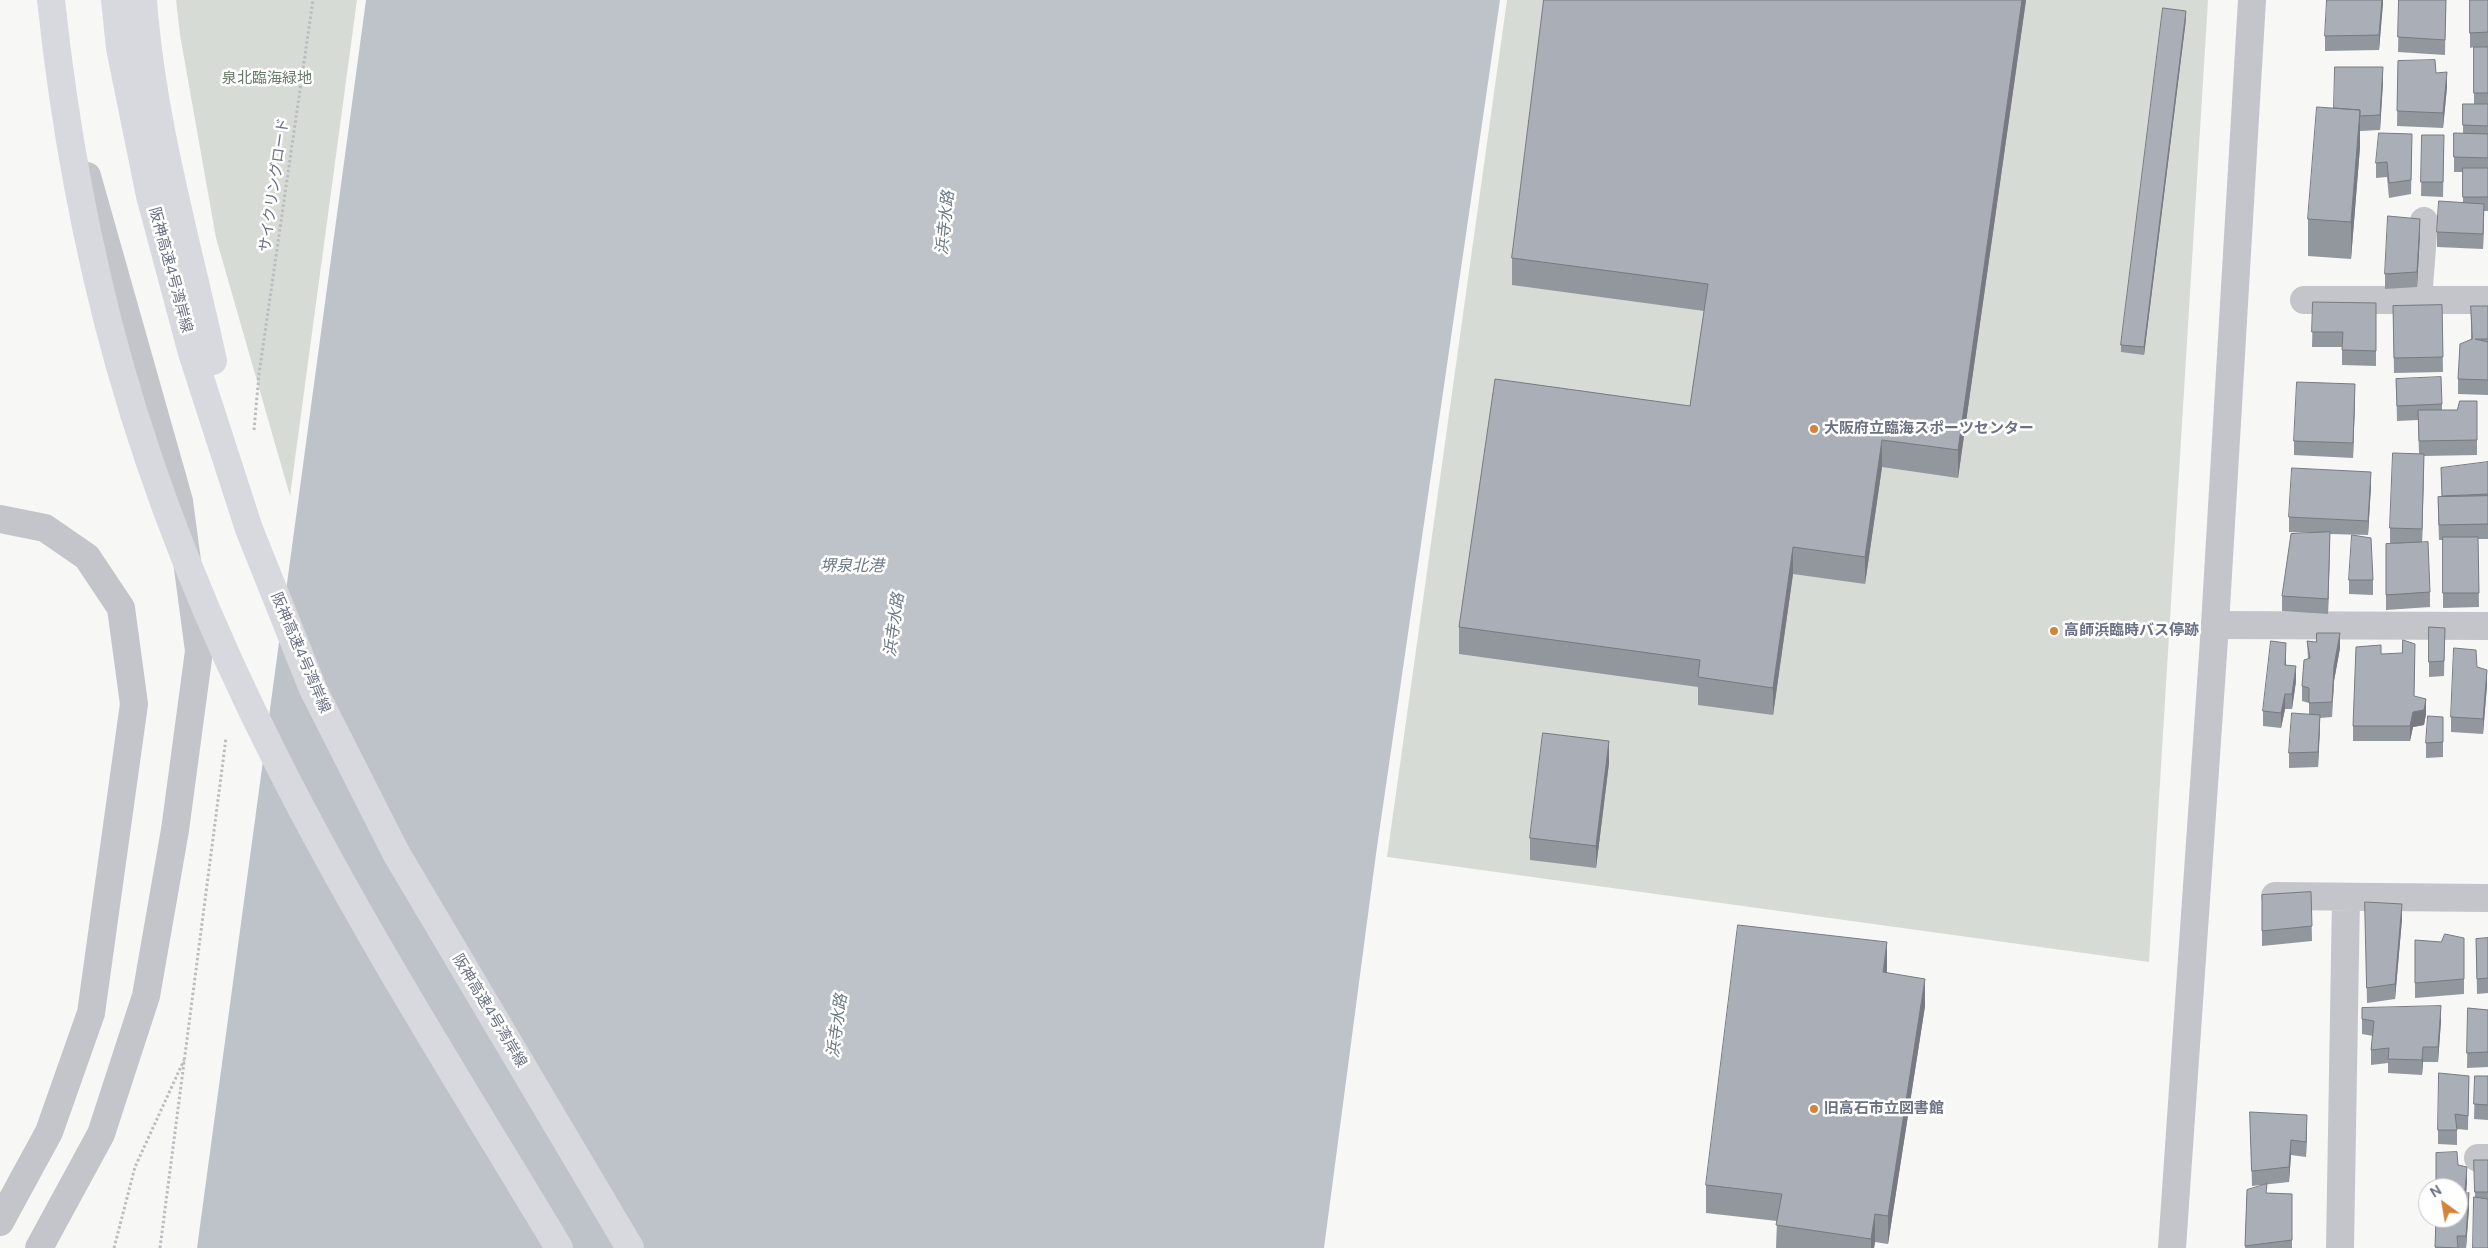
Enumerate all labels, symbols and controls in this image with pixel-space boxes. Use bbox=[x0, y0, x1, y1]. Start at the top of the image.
park label: 泉北臨海緑地 bbox=[222, 70, 312, 88]
street label: サイクリングロード bbox=[257, 117, 293, 253]
water label: 浜寺水路 bbox=[933, 190, 959, 256]
street label: 阪神高速4号湾岸線 bbox=[145, 205, 195, 335]
place label: 大阪府立臨海スポーツセンター bbox=[1824, 420, 2034, 438]
marker: 大阪府立臨海スポーツセンター bbox=[1808, 423, 1820, 435]
water label: 堺泉北港 bbox=[820, 557, 884, 577]
street label: 阪神高速4号湾岸線 bbox=[266, 590, 334, 716]
water label: 浜寺水路 bbox=[881, 592, 909, 658]
place label: 高師浜臨時バス停跡 bbox=[2064, 622, 2199, 640]
marker: 高師浜臨時バス停跡 bbox=[2048, 625, 2060, 637]
street label: 阪神高速4号湾岸線 bbox=[448, 951, 530, 1071]
water label: 浜寺水路 bbox=[824, 993, 852, 1059]
place label: 旧高石市立図書館 bbox=[1824, 1100, 1944, 1118]
marker: 旧高石市立図書館 bbox=[1808, 1103, 1820, 1115]
north arrow bbox=[2418, 1178, 2468, 1228]
text: N bbox=[2426, 1181, 2445, 1201]

